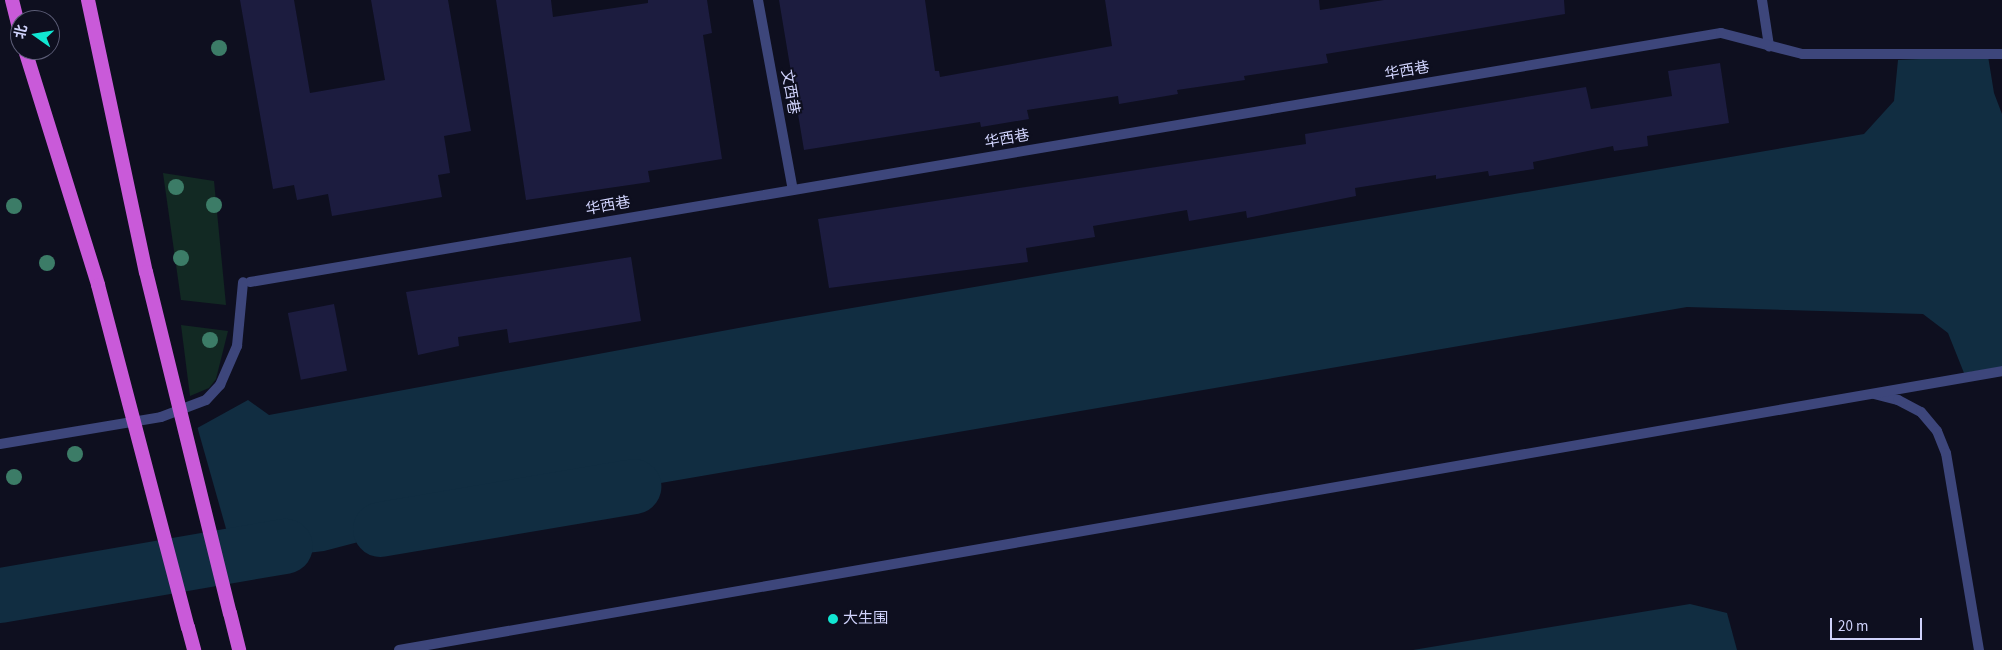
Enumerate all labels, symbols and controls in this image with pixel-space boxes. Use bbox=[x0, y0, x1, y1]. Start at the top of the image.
north arrow bbox=[10, 10, 60, 60]
text: 北 bbox=[10, 23, 33, 41]
street label: 华西巷 bbox=[1383, 58, 1431, 84]
street label: 文西巷 bbox=[777, 68, 803, 116]
street label: 华西巷 bbox=[983, 126, 1031, 152]
street label: 华西巷 bbox=[584, 193, 632, 219]
scale bar bbox=[1832, 608, 1924, 640]
place label: 大生围 bbox=[843, 610, 888, 628]
marker: 大生围 bbox=[827, 613, 839, 625]
text: 20 m bbox=[1838, 616, 1868, 637]

